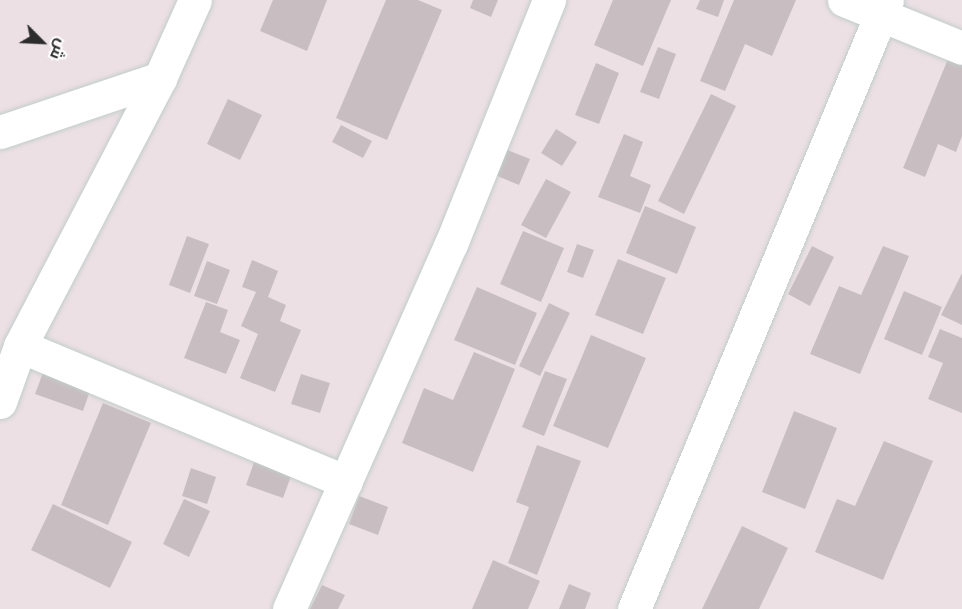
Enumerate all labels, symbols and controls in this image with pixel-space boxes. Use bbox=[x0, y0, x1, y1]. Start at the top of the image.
north arrow bbox=[12, 12, 72, 72]
text: ش bbox=[46, 36, 72, 63]

